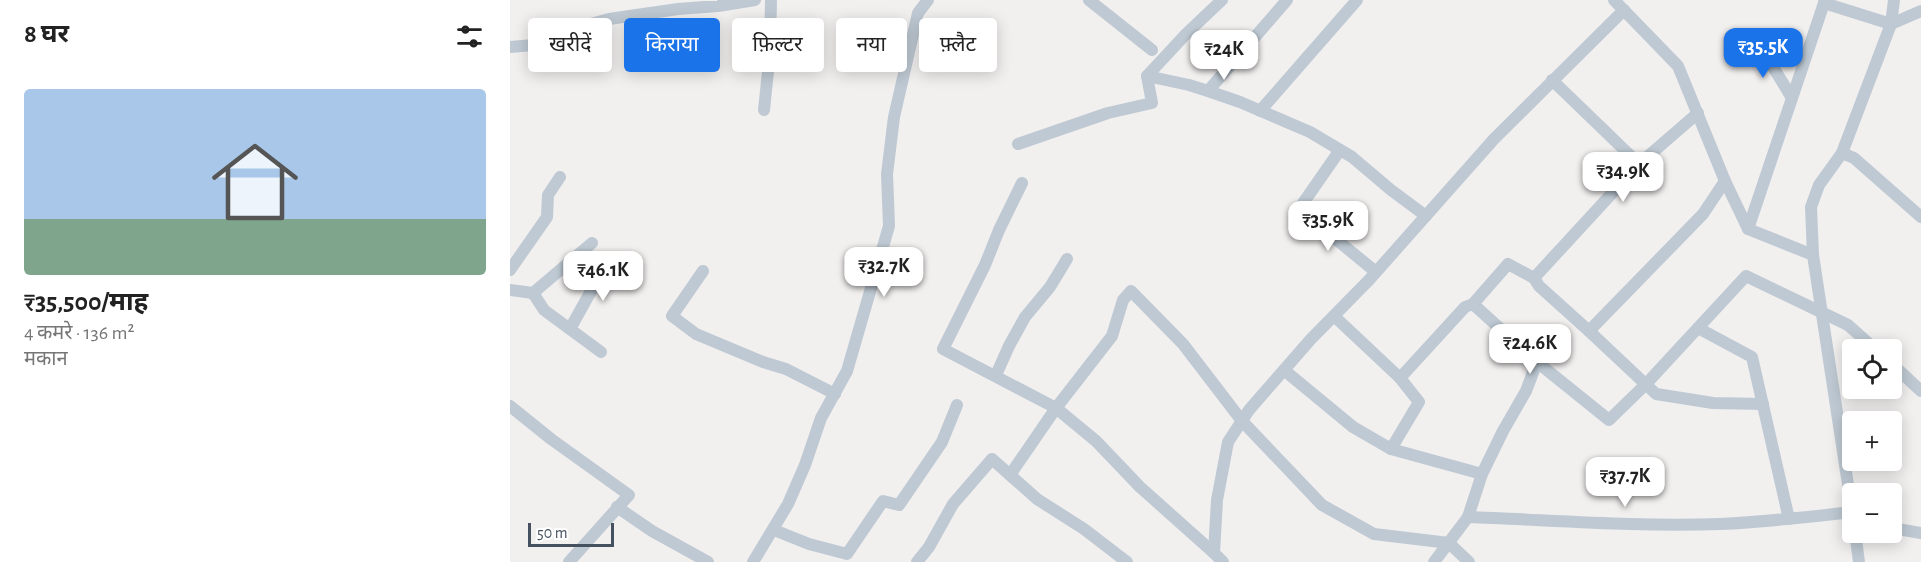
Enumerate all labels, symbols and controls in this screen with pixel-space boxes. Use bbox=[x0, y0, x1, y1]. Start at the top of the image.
chip: खरीदें bbox=[528, 18, 612, 72]
chip: किराया bbox=[624, 18, 720, 72]
chip: फ़िल्टर bbox=[732, 18, 824, 72]
chip: नया bbox=[836, 18, 907, 72]
chip: फ़्लैट bbox=[919, 18, 997, 72]
icon: filters bbox=[453, 20, 486, 53]
text: 8 घर bbox=[24, 21, 69, 47]
pin: ₹35.5K bbox=[1714, 28, 1812, 79]
pin: ₹24K bbox=[1188, 30, 1260, 81]
text: ₹35.5K bbox=[1738, 37, 1788, 57]
text: ₹24K bbox=[1204, 39, 1244, 59]
icon: home bbox=[201, 128, 309, 236]
pin: ₹34.9K bbox=[1574, 152, 1672, 203]
text: ₹34.9K bbox=[1597, 161, 1649, 181]
pin: ₹35.9K bbox=[1279, 201, 1377, 252]
text: ₹35.9K bbox=[1302, 210, 1354, 230]
pin: ₹32.7K bbox=[835, 247, 933, 298]
pin: ₹46.1K bbox=[554, 251, 652, 302]
text: ₹32.7K bbox=[858, 256, 910, 276]
text: ₹46.1K bbox=[577, 260, 629, 280]
text: ₹35,500/माह bbox=[24, 289, 148, 315]
text: 4 कमरे · 136 m² bbox=[24, 323, 134, 343]
pin: ₹24.6K bbox=[1481, 324, 1579, 375]
text: ₹24.6K bbox=[1503, 333, 1557, 353]
map controls bbox=[1842, 339, 1902, 543]
button: locate bbox=[1842, 339, 1902, 399]
text: मकान bbox=[24, 349, 68, 369]
button: + bbox=[1842, 411, 1902, 471]
pin: ₹37.7K bbox=[1576, 457, 1674, 508]
text: ₹37.7K bbox=[1600, 466, 1650, 486]
button: − bbox=[1842, 483, 1902, 543]
scale bar bbox=[528, 520, 614, 548]
text: 50 m bbox=[537, 525, 568, 541]

